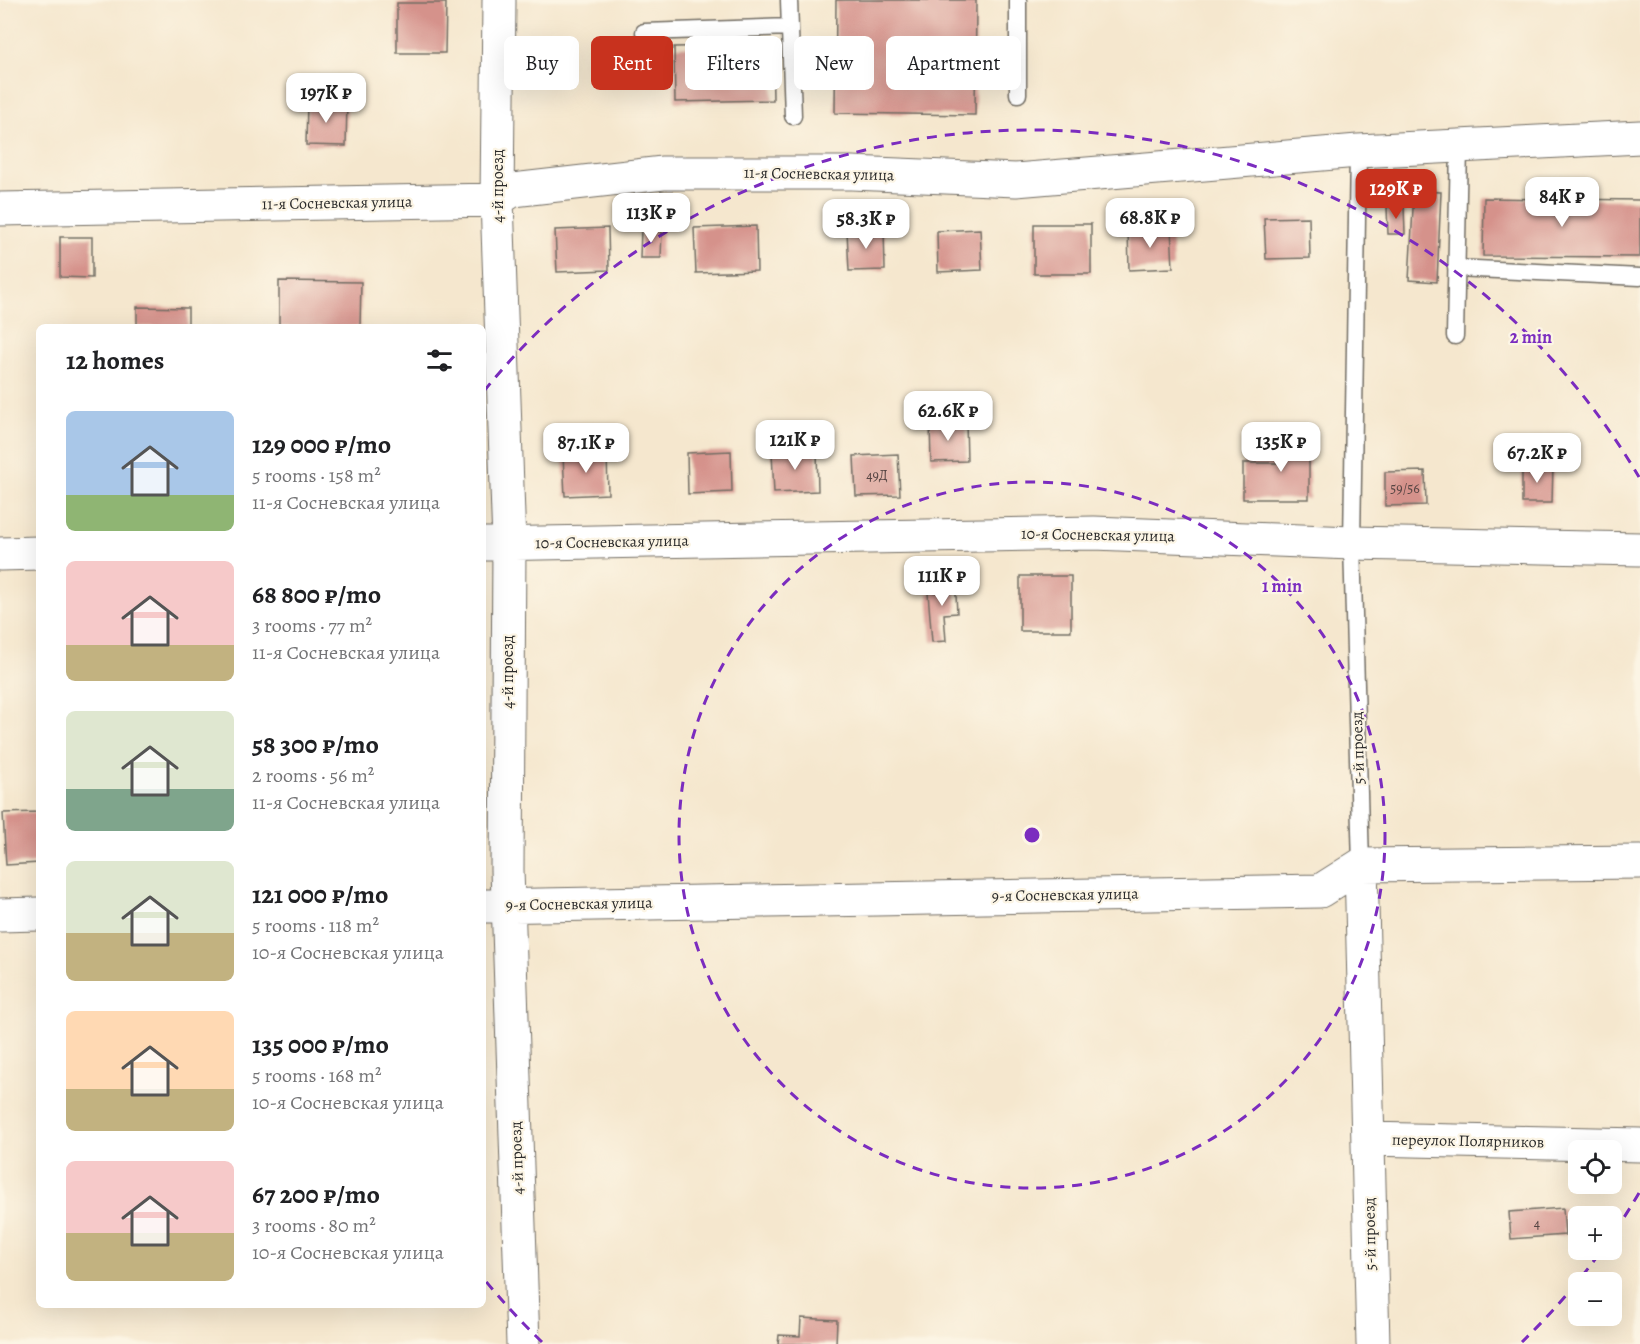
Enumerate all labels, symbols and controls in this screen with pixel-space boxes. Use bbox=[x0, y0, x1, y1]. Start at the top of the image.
chip: Buy bbox=[504, 36, 579, 90]
chip: Rent bbox=[591, 36, 673, 90]
chip: Filters bbox=[685, 36, 782, 90]
chip: New bbox=[794, 36, 874, 90]
chip: Apartment bbox=[886, 36, 1021, 90]
pin: 197K ₽ bbox=[277, 73, 375, 124]
text: 197K ₽ bbox=[300, 79, 352, 106]
street label: 4-й проезд bbox=[487, 149, 509, 223]
street label: 11-я Сосневская улица bbox=[744, 162, 895, 186]
pin: 129K ₽ bbox=[1347, 169, 1445, 220]
text: 129K ₽ bbox=[1370, 175, 1422, 202]
pin: 84K ₽ bbox=[1520, 177, 1604, 228]
text: 84K ₽ bbox=[1539, 183, 1585, 210]
street label: 11-я Сосневская улица bbox=[262, 191, 413, 215]
pin: 113K ₽ bbox=[602, 193, 700, 244]
pin: 68.8K ₽ bbox=[1095, 198, 1205, 249]
text: 113K ₽ bbox=[626, 199, 676, 226]
pin: 58.3K ₽ bbox=[811, 199, 921, 250]
text: 68.8K ₽ bbox=[1120, 204, 1180, 231]
text: 58.3K ₽ bbox=[836, 205, 896, 232]
text: 2 min bbox=[1510, 325, 1552, 349]
text: 12 homes bbox=[66, 343, 164, 378]
icon: filters bbox=[423, 344, 456, 377]
pin: 62.6K ₽ bbox=[893, 391, 1003, 442]
text: 62.6K ₽ bbox=[918, 397, 978, 424]
pin: 121K ₽ bbox=[746, 420, 844, 471]
pin: 135K ₽ bbox=[1232, 422, 1330, 473]
pin: 87.1K ₽ bbox=[531, 423, 641, 474]
text: 121K ₽ bbox=[770, 426, 820, 453]
text: 129 000 ₽/mo bbox=[252, 427, 391, 462]
text: 135K ₽ bbox=[1255, 428, 1307, 455]
text: 87.1K ₽ bbox=[557, 429, 615, 456]
pin: 67.2K ₽ bbox=[1482, 433, 1592, 484]
icon: home bbox=[114, 435, 186, 507]
text: 67.2K ₽ bbox=[1507, 439, 1567, 466]
text: 5 rooms · 158 m² bbox=[252, 462, 381, 489]
house number: 49Д bbox=[866, 466, 888, 485]
house number: 59/56 bbox=[1390, 479, 1420, 498]
text: 11-я Сосневская улица bbox=[252, 489, 440, 516]
street label: 10-я Сосневская улица bbox=[1021, 523, 1176, 547]
street label: 10-я Сосневская улица bbox=[535, 530, 690, 554]
pin: 111K ₽ bbox=[893, 556, 991, 607]
text: 111K ₽ bbox=[918, 562, 966, 589]
text: 1 min bbox=[1262, 574, 1302, 598]
text: 68 800 ₽/mo bbox=[252, 577, 381, 612]
icon: home bbox=[114, 585, 186, 657]
text: 3 rooms · 77 m² bbox=[252, 612, 372, 639]
street label: 4-й проезд bbox=[497, 635, 519, 709]
text: 11-я Сосневская улица bbox=[252, 639, 440, 666]
street label: 5-й проезд bbox=[1346, 711, 1370, 785]
text: 58 300 ₽/mo bbox=[252, 727, 379, 762]
icon: home bbox=[114, 735, 186, 807]
text: 2 rooms · 56 m² bbox=[252, 762, 374, 789]
text: 11-я Сосневская улица bbox=[252, 789, 440, 816]
centre of rings bbox=[1022, 825, 1042, 845]
text: 121 000 ₽/mo bbox=[252, 877, 388, 912]
street label: 9-я Сосневская улица bbox=[991, 883, 1139, 907]
icon: home bbox=[114, 885, 186, 957]
street label: 9-я Сосневская улица bbox=[505, 892, 653, 916]
text: 5 rooms · 118 m² bbox=[252, 912, 379, 939]
text: 10-я Сосневская улица bbox=[252, 939, 444, 966]
text: 135 000 ₽/mo bbox=[252, 1027, 389, 1062]
icon: home bbox=[114, 1035, 186, 1107]
text: 5 rooms · 168 m² bbox=[252, 1062, 381, 1089]
text: 10-я Сосневская улица bbox=[252, 1089, 444, 1116]
street label: 4-й проезд bbox=[505, 1121, 529, 1195]
street label: переулок Полярников bbox=[1392, 1129, 1544, 1153]
map controls bbox=[1568, 1140, 1622, 1326]
button: locate bbox=[1568, 1140, 1622, 1194]
text: 67 200 ₽/mo bbox=[252, 1177, 380, 1212]
icon: home bbox=[114, 1185, 186, 1257]
street label: 5-й проезд bbox=[1358, 1197, 1382, 1271]
button: + bbox=[1568, 1206, 1622, 1260]
text: 3 rooms · 80 m² bbox=[252, 1212, 376, 1239]
house number: 4 bbox=[1534, 1214, 1540, 1233]
text: 10-я Сосневская улица bbox=[252, 1239, 444, 1266]
button: − bbox=[1568, 1272, 1622, 1326]

